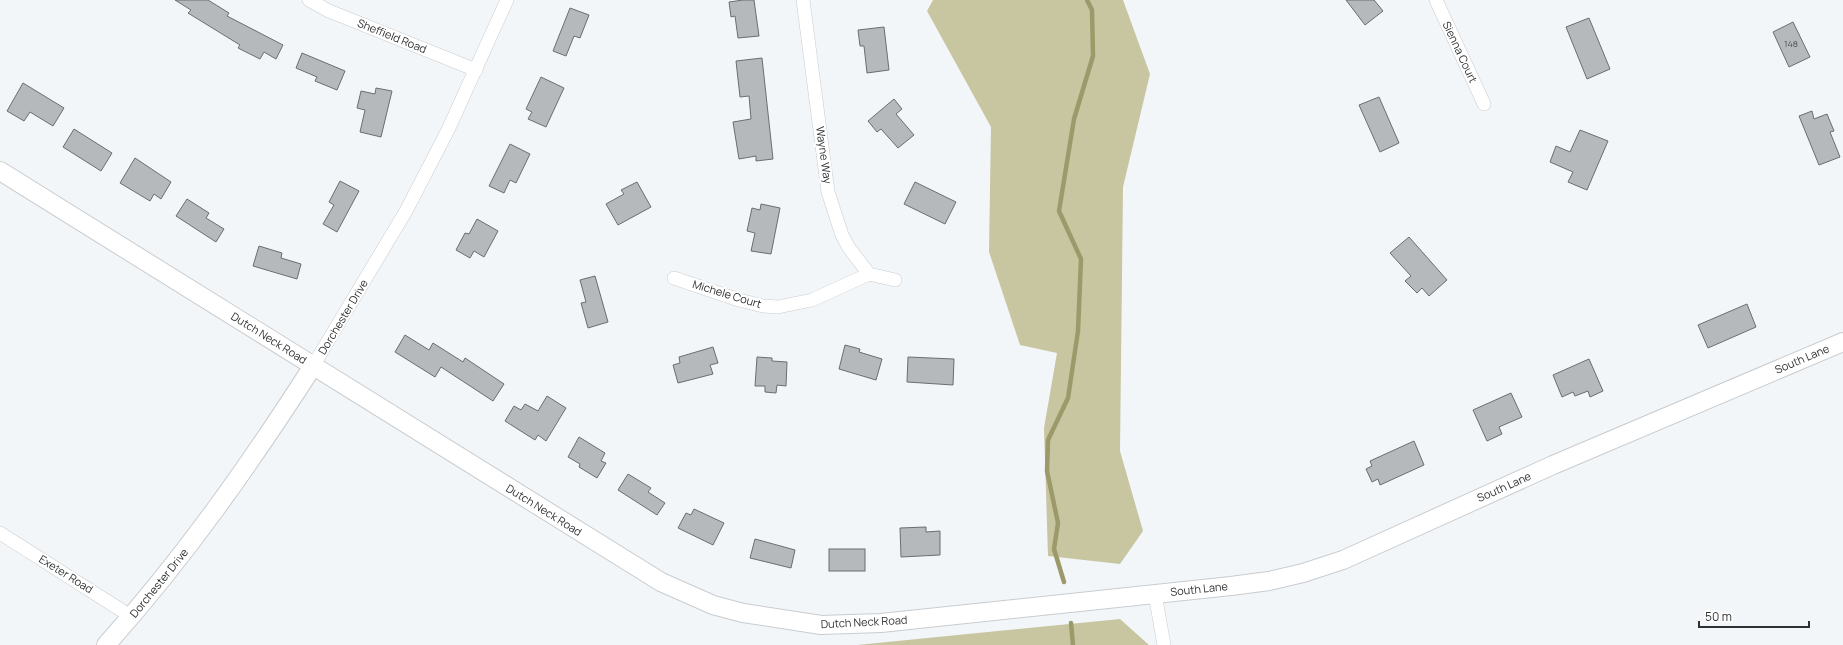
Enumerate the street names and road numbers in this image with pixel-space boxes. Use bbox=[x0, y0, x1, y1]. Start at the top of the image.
street label: Sheffield Road bbox=[355, 15, 429, 56]
street label: Sienna Court bbox=[1440, 19, 1481, 85]
street label: Wayne Way bbox=[813, 125, 836, 185]
street label: Dorchester Drive bbox=[314, 276, 371, 357]
street label: Michele Court bbox=[691, 276, 763, 311]
street label: Dutch Neck Road bbox=[229, 308, 310, 367]
street label: South Lane bbox=[1772, 340, 1832, 377]
street label: South Lane bbox=[1474, 468, 1534, 505]
street label: Dutch Neck Road bbox=[504, 480, 585, 539]
street label: Dorchester Drive bbox=[126, 544, 192, 620]
street label: Exeter Road bbox=[36, 551, 96, 596]
street label: South Lane bbox=[1170, 578, 1229, 599]
street label: Dutch Neck Road bbox=[820, 612, 908, 631]

